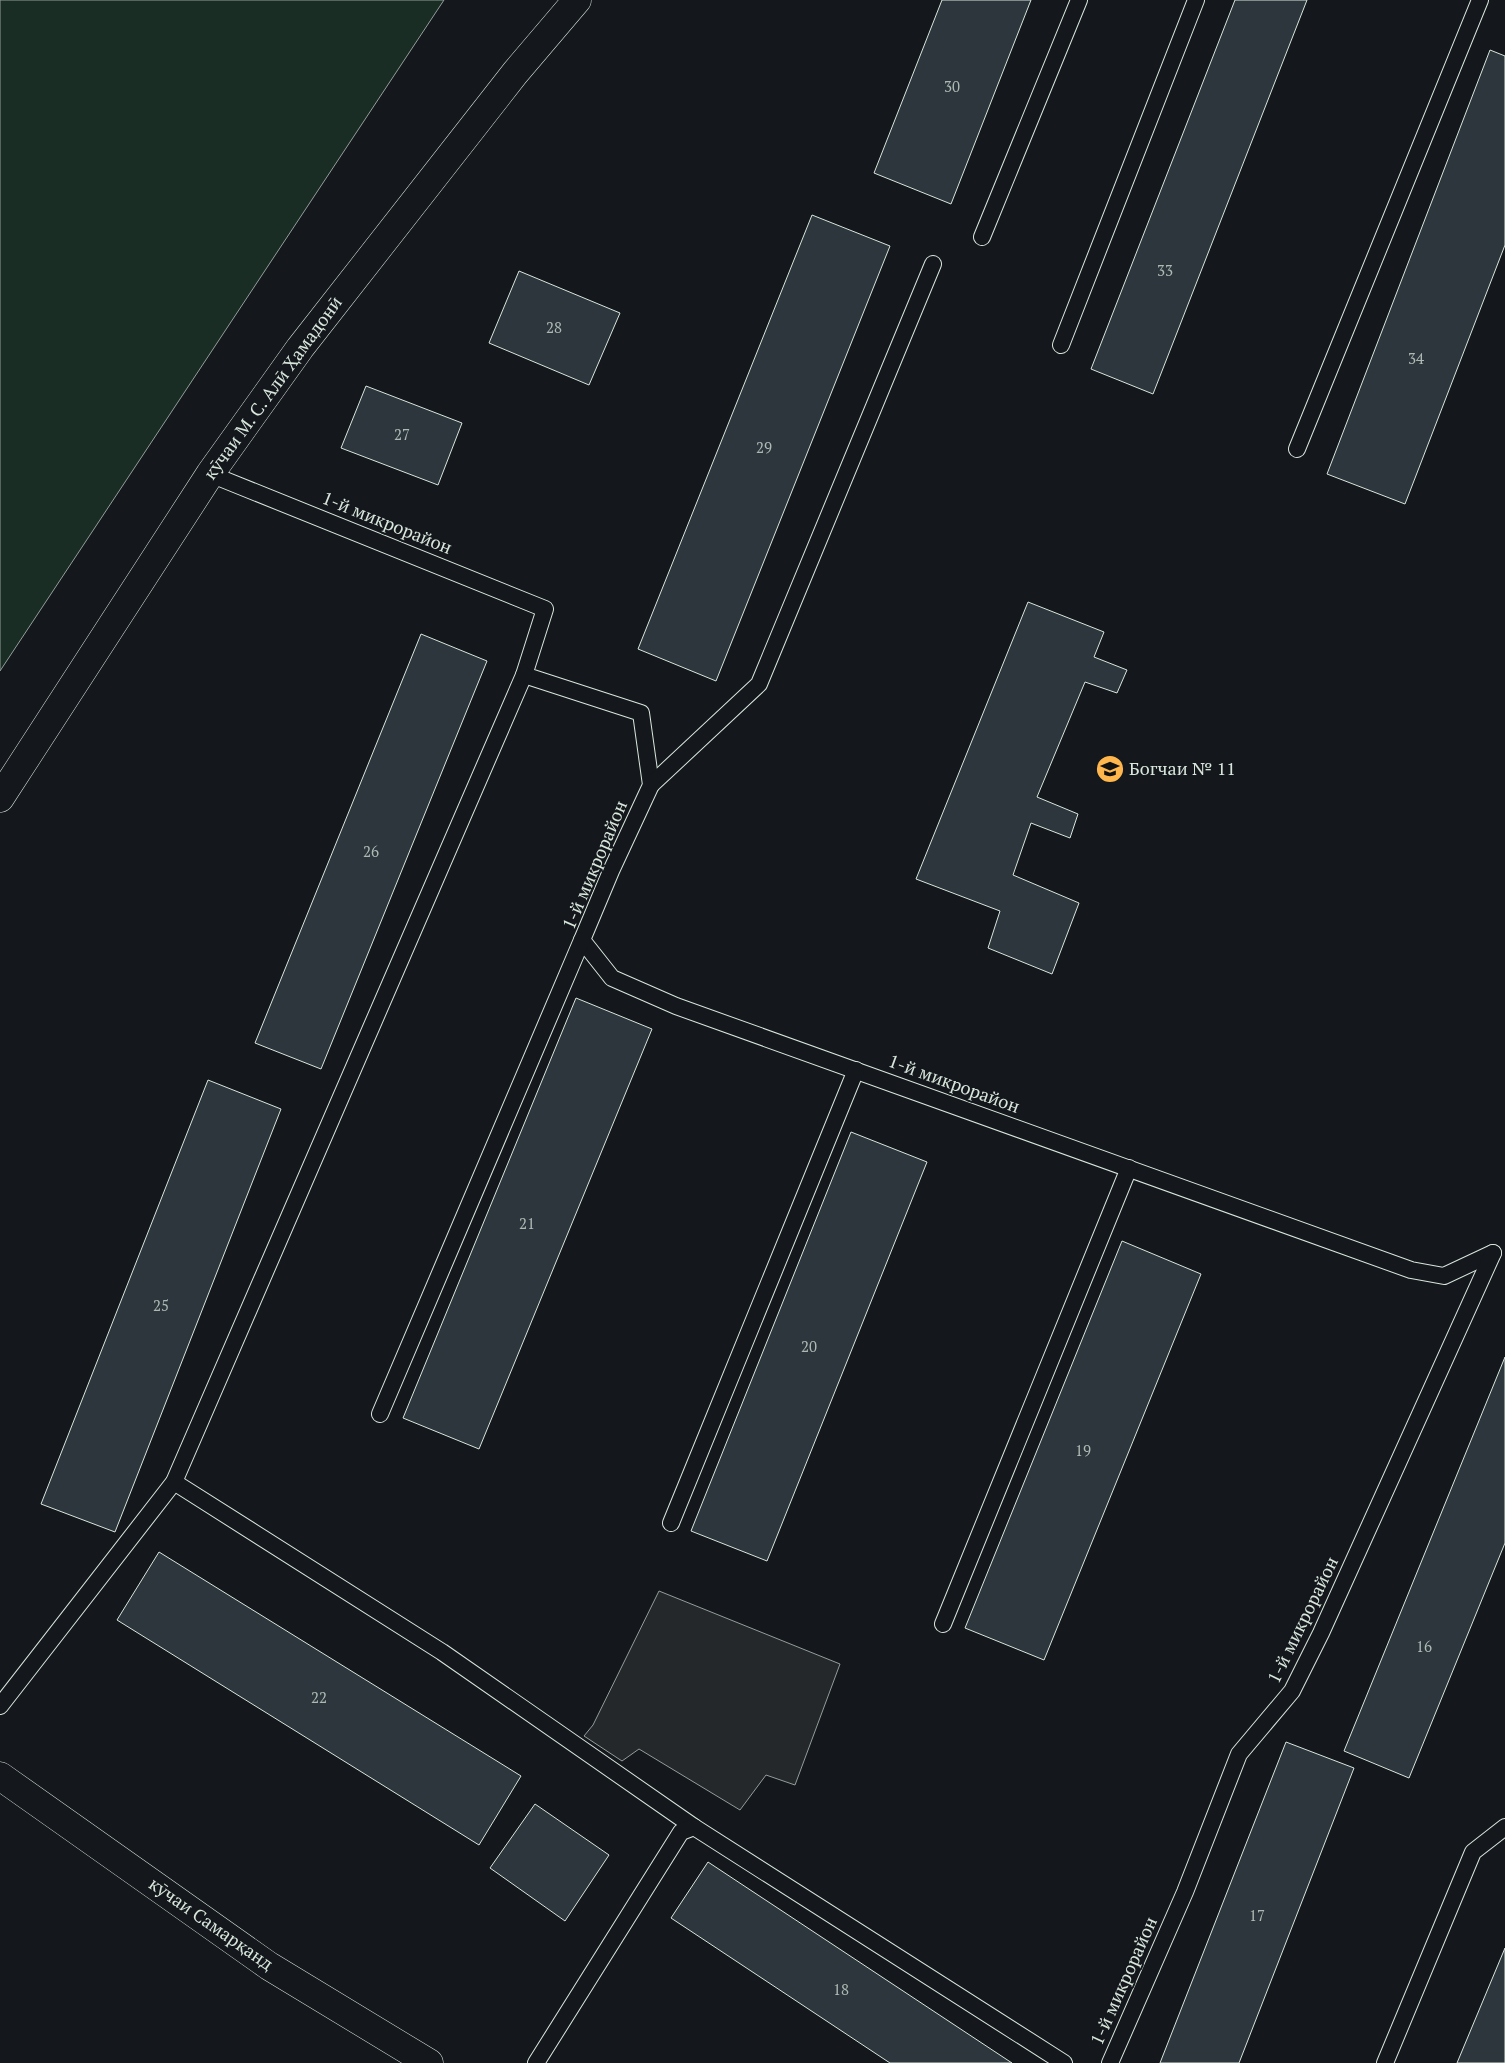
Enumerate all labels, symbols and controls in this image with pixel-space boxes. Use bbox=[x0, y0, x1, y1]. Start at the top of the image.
house number: 30 bbox=[944, 76, 960, 96]
house number: 33 bbox=[1157, 260, 1173, 280]
street label: кӯчаи М. С. Алӣ Ҳамадонӣ bbox=[197, 291, 347, 484]
house number: 28 bbox=[546, 317, 562, 337]
house number: 34 bbox=[1408, 348, 1424, 368]
house number: 27 bbox=[394, 424, 410, 444]
house number: 29 bbox=[756, 437, 772, 457]
street label: 1-й микрорайон bbox=[319, 485, 456, 559]
school or university icon: Богчаи № 11 bbox=[1095, 754, 1125, 784]
place label: Богчаи № 11 bbox=[1129, 756, 1236, 780]
street label: 1-й микрорайон bbox=[556, 796, 632, 933]
house number: 26 bbox=[363, 841, 379, 861]
street label: 1-й микрорайон bbox=[885, 1048, 1023, 1118]
house number: 21 bbox=[519, 1213, 535, 1233]
house number: 25 bbox=[153, 1295, 169, 1315]
house number: 20 bbox=[801, 1336, 817, 1356]
house number: 19 bbox=[1075, 1440, 1091, 1460]
street label: 1-й микрорайон bbox=[1261, 1552, 1343, 1687]
house number: 16 bbox=[1416, 1636, 1432, 1656]
house number: 22 bbox=[311, 1687, 327, 1707]
street label: кӯчаи Самарқанд bbox=[145, 1871, 279, 1975]
house number: 17 bbox=[1249, 1905, 1265, 1925]
street label: 1-й микрорайон bbox=[1084, 1913, 1162, 2049]
house number: 18 bbox=[833, 1979, 849, 1999]

